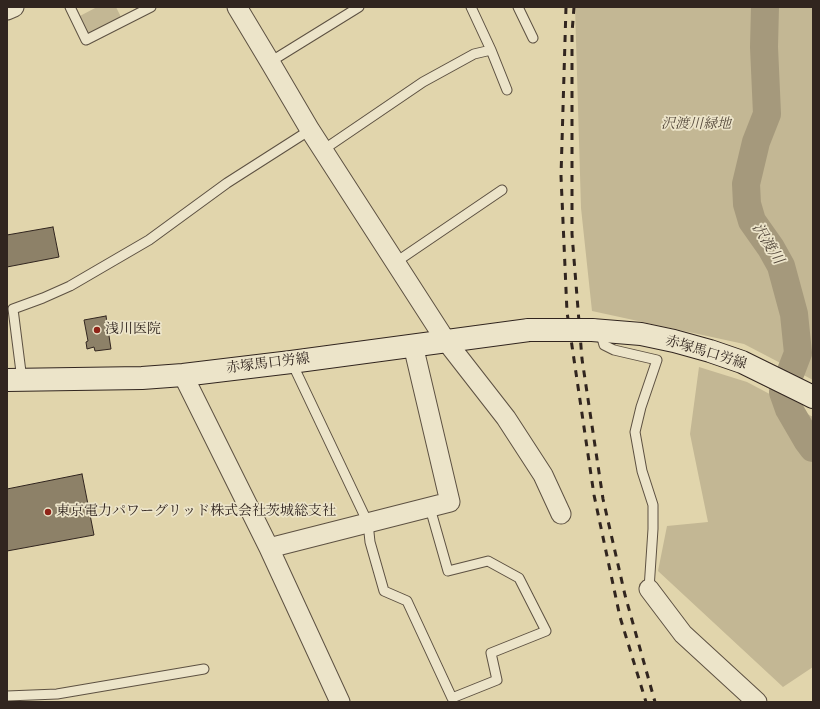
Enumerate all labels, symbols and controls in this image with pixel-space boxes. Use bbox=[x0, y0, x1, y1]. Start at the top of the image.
park label: 沢渡川緑地 bbox=[661, 117, 731, 133]
water label: 沢渡川 bbox=[747, 220, 787, 268]
place label: 浅川医院 bbox=[105, 322, 161, 338]
marker: 浅川医院 bbox=[92, 325, 102, 335]
street label: 赤塚馬口労線 bbox=[663, 333, 749, 373]
street label: 赤塚馬口労線 bbox=[225, 351, 311, 377]
place label: 東京電力パワーグリッド株式会社茨城総支社 bbox=[56, 504, 336, 520]
marker: 東京電力パワーグリッド株式会社茨城総支社 bbox=[43, 507, 53, 517]

